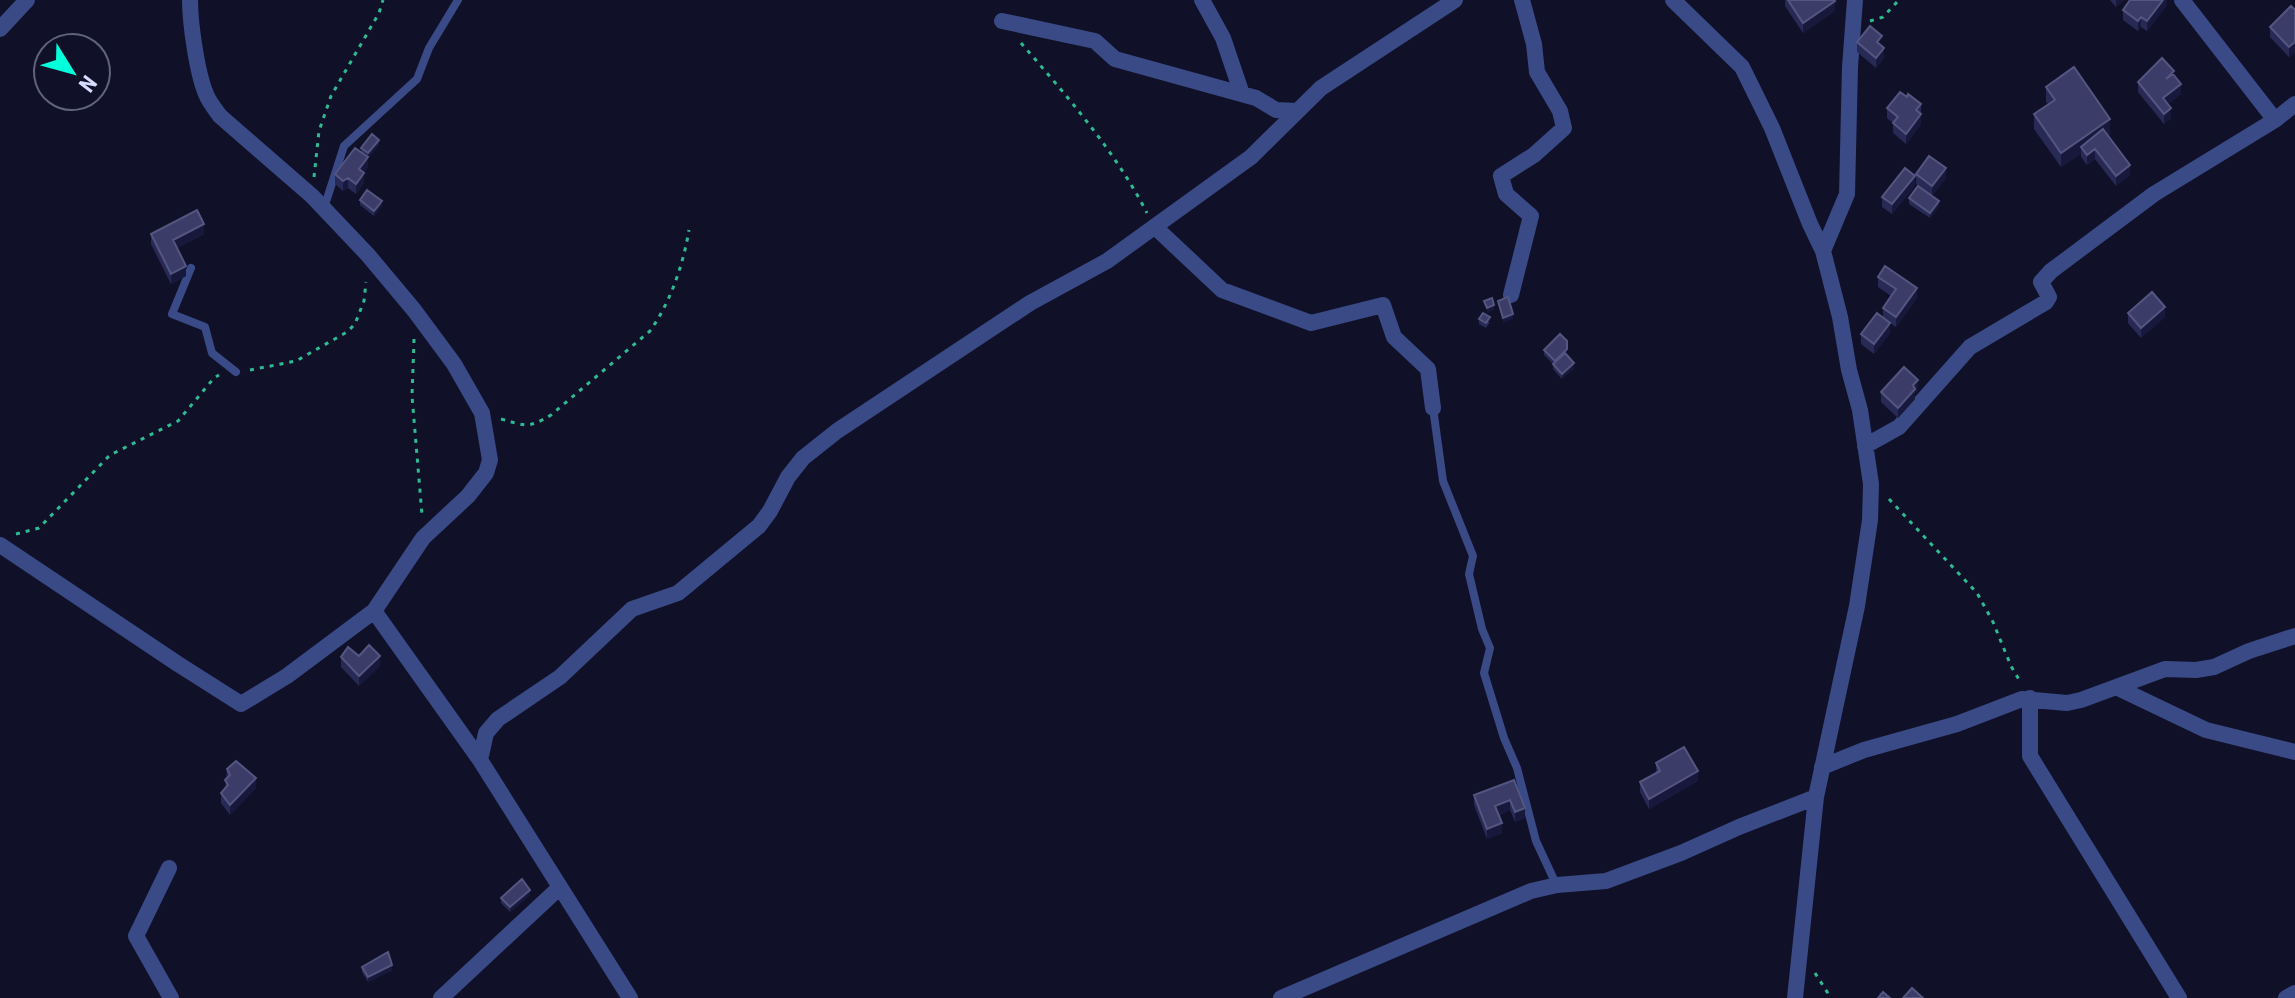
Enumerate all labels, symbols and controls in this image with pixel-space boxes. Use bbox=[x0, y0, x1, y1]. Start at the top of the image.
north arrow bbox=[32, 32, 112, 112]
text: N bbox=[74, 71, 102, 97]

